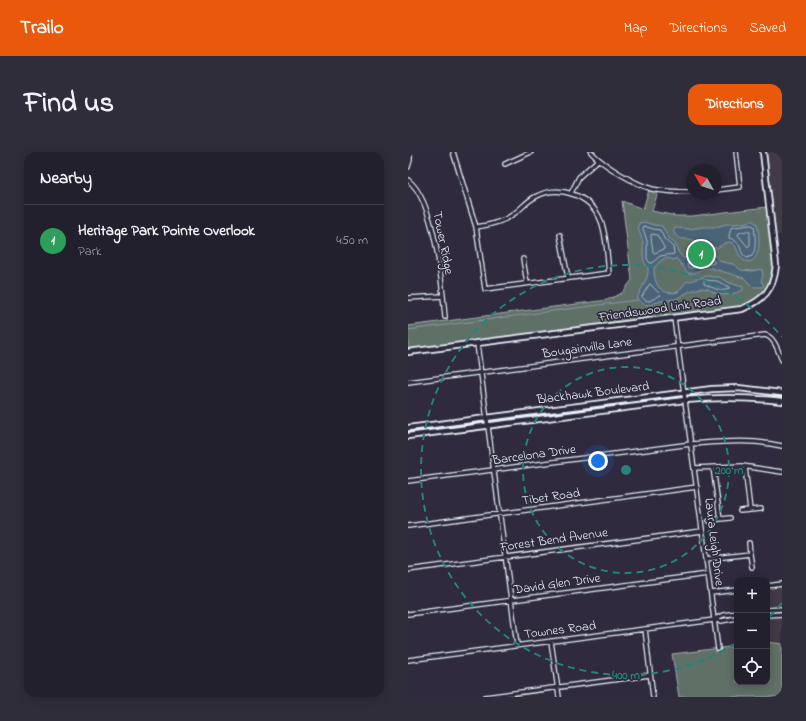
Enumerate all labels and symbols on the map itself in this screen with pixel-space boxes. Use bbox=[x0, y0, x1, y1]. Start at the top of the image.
north arrow bbox=[686, 164, 722, 200]
street label: Tower Ridge bbox=[427, 210, 458, 276]
pin: 1 bbox=[688, 239, 714, 269]
street label: Friendswood Link Road bbox=[597, 291, 723, 327]
street label: Bougainvilla Lane bbox=[540, 332, 633, 365]
street label: Blackhawk Boulevard bbox=[535, 377, 651, 409]
street label: Barcelona Drive bbox=[490, 440, 577, 470]
your location bbox=[588, 451, 608, 471]
text: 200 m bbox=[714, 462, 744, 480]
centre of rings bbox=[619, 463, 633, 477]
street label: Tibet Road bbox=[521, 483, 582, 510]
street label: Laura Leigh Drive bbox=[698, 497, 729, 587]
street label: Forest Bend Avenue bbox=[498, 523, 609, 557]
street label: David Glen Drive bbox=[511, 568, 602, 600]
street label: Townes Road bbox=[523, 616, 598, 644]
text: 400 m bbox=[611, 667, 640, 685]

